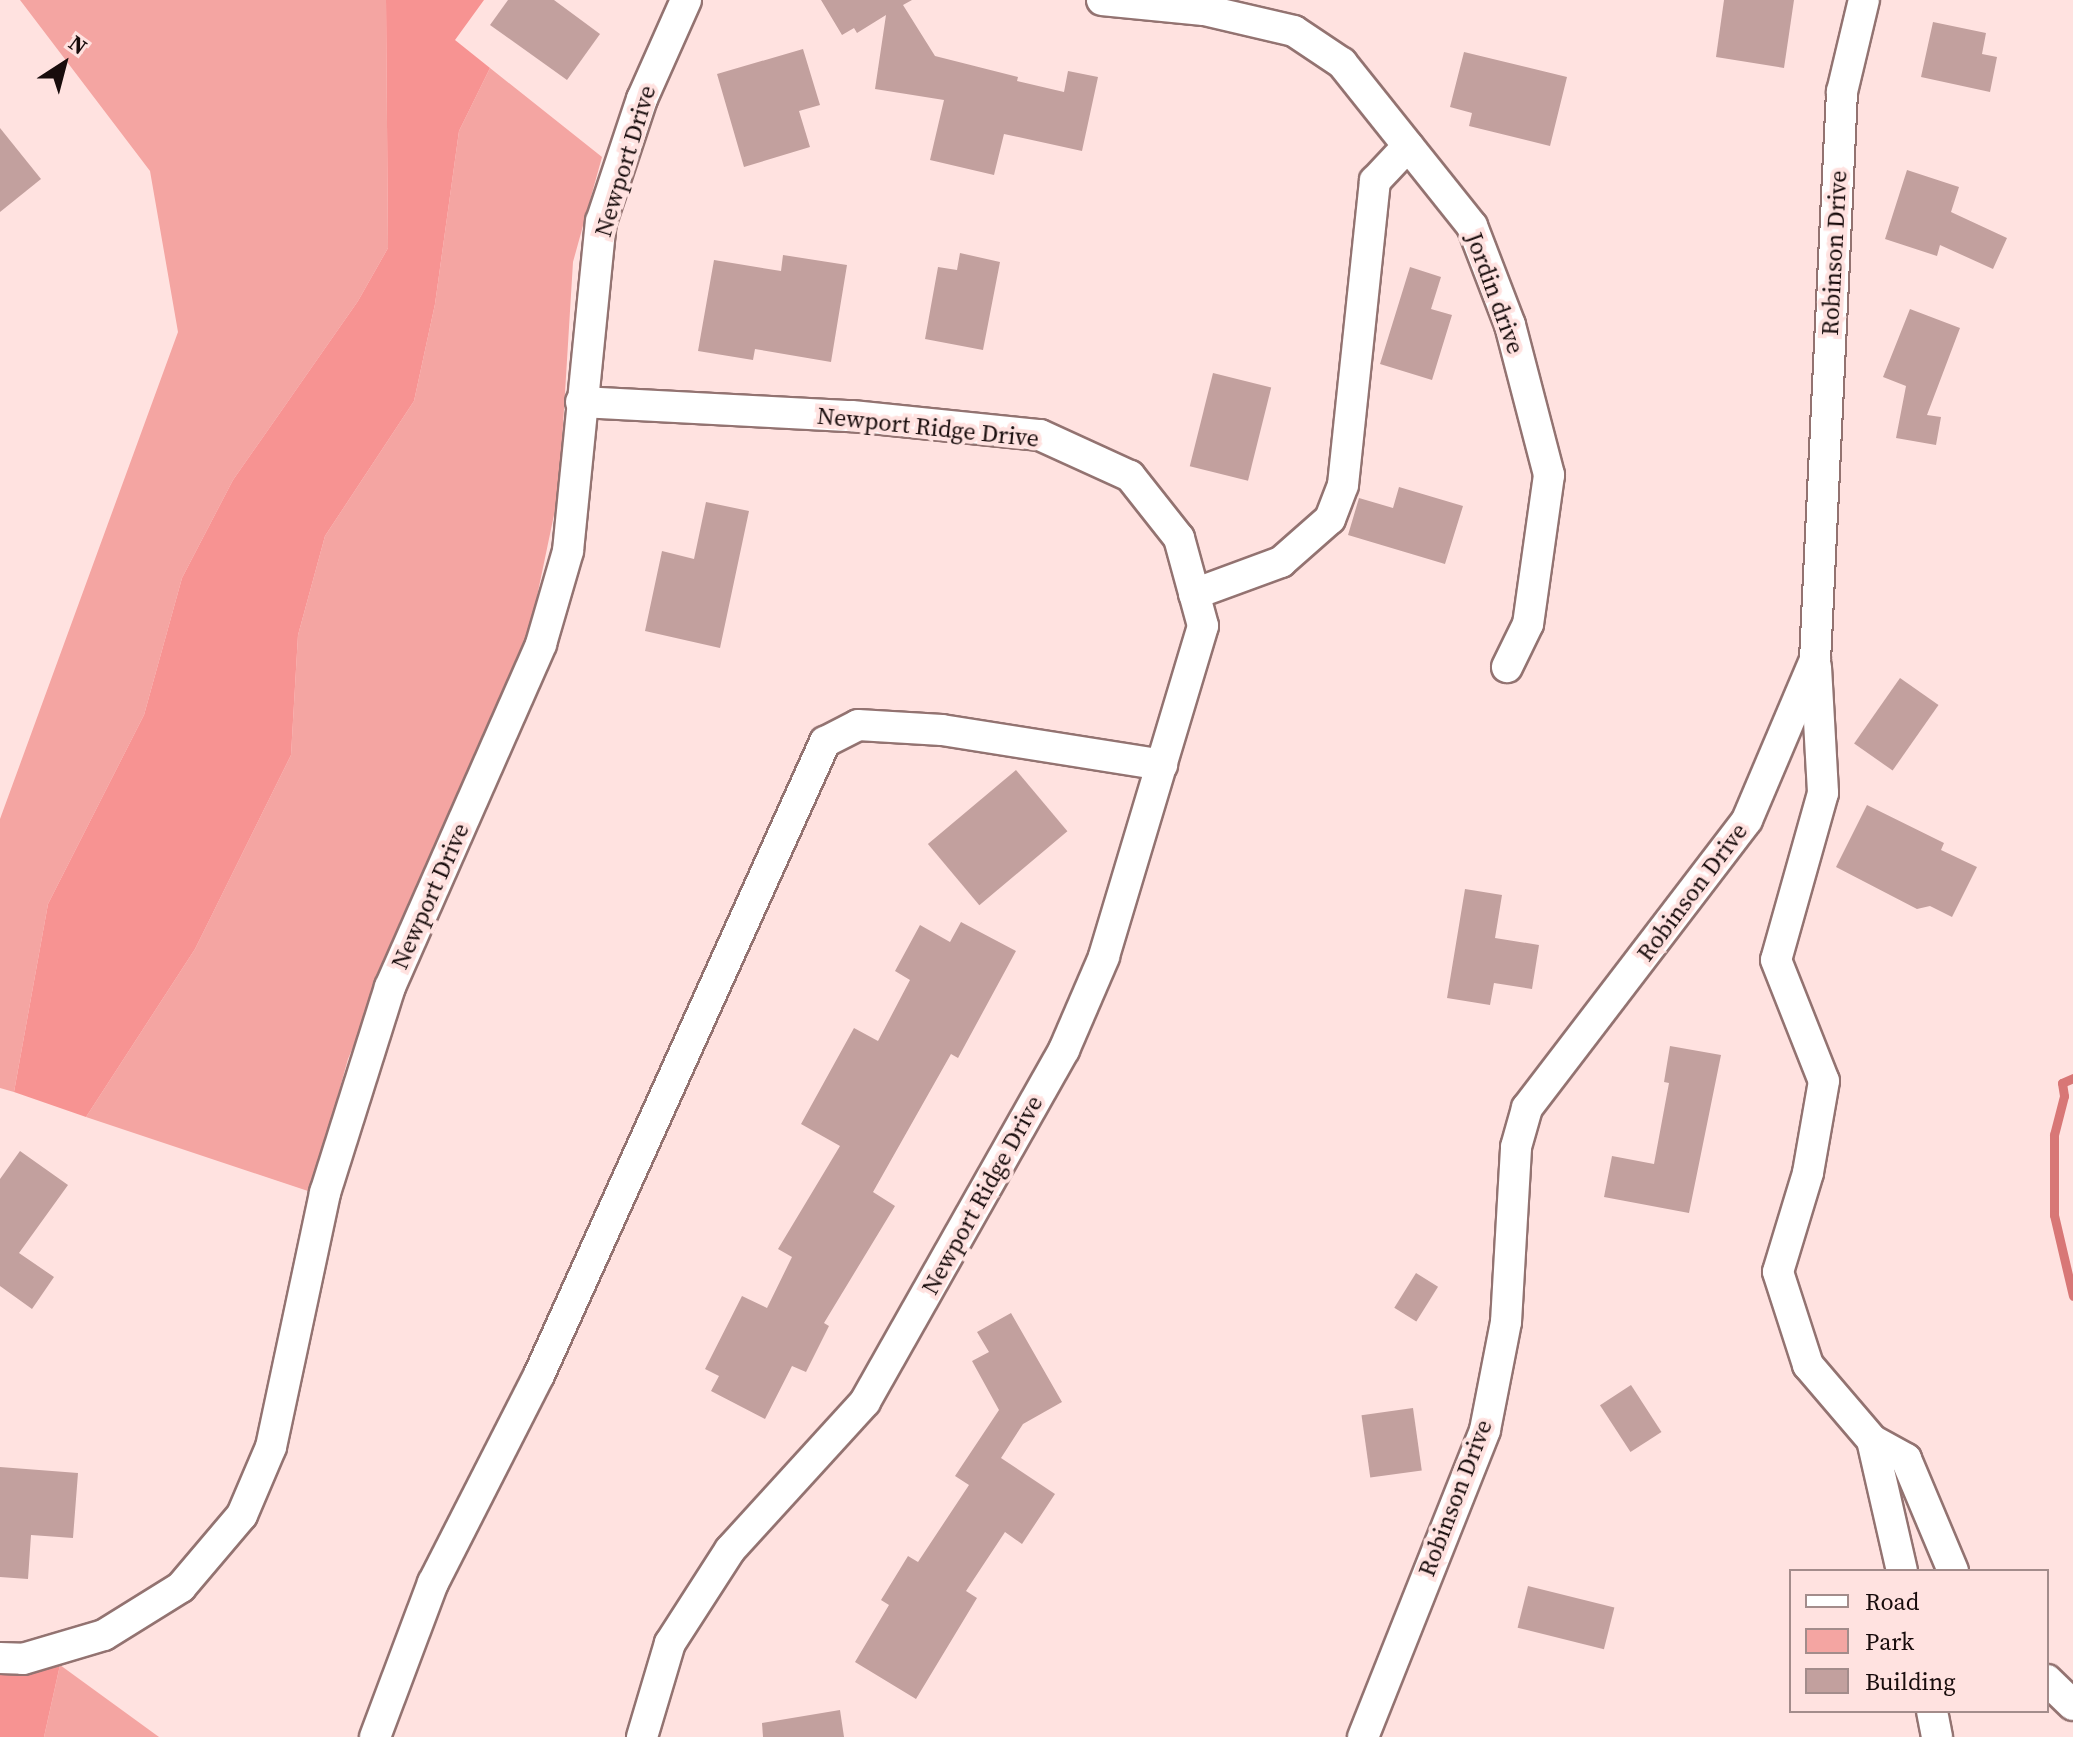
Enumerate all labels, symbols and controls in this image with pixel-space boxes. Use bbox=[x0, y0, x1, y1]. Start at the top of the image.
north arrow bbox=[24, 24, 104, 104]
text: N bbox=[63, 28, 93, 61]
street label: Newport Drive bbox=[588, 82, 662, 240]
street label: Robinson Drive bbox=[1815, 170, 1853, 336]
street label: Jordin drive bbox=[1460, 228, 1530, 358]
street label: Newport Ridge Drive bbox=[816, 401, 1040, 453]
street label: Robinson Drive bbox=[1631, 817, 1753, 967]
street label: Newport Drive bbox=[385, 819, 475, 973]
street label: Newport Ridge Drive bbox=[915, 1091, 1049, 1299]
street label: Robinson Drive bbox=[1412, 1416, 1498, 1580]
legend bbox=[1789, 1569, 2049, 1713]
text: Road bbox=[1865, 1585, 1919, 1618]
text: Park bbox=[1865, 1625, 1914, 1658]
text: Building bbox=[1865, 1665, 1956, 1698]

